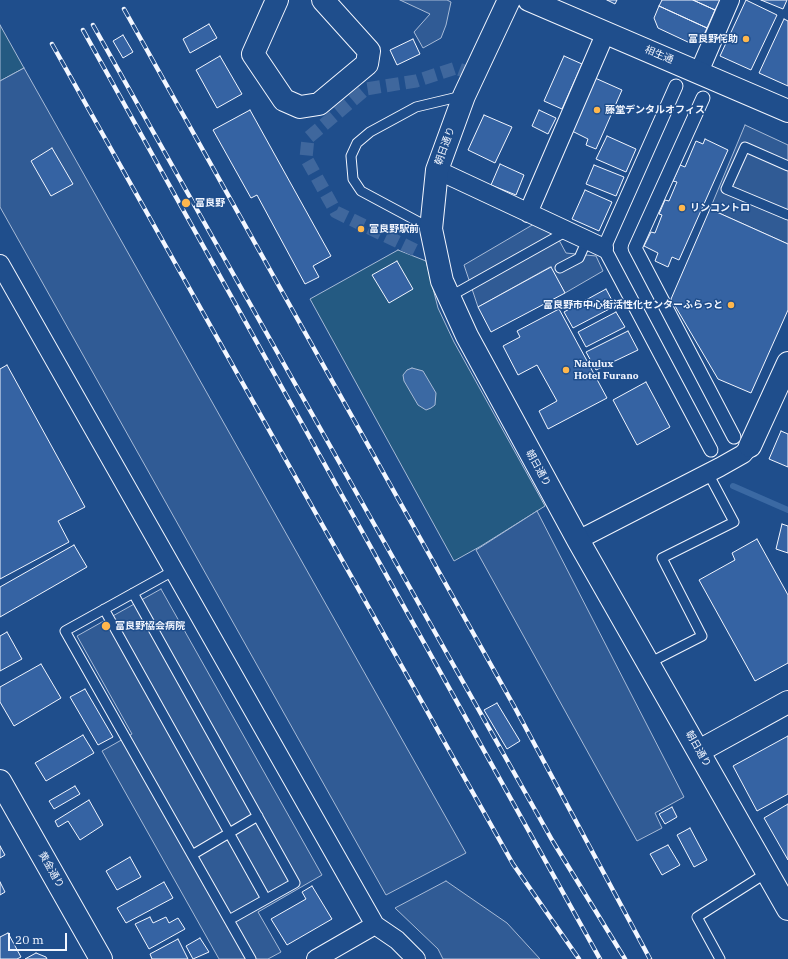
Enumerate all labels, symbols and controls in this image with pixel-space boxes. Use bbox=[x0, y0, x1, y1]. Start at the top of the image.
place label: 富良野侘助 bbox=[688, 33, 738, 45]
marker: 富良野侘助 bbox=[741, 34, 751, 44]
street label: 相生通 bbox=[643, 44, 675, 66]
place label: 藤堂デンタルオフィス bbox=[605, 104, 705, 116]
marker: 藤堂デンタルオフィス bbox=[592, 105, 602, 115]
street label: 朝日通り bbox=[433, 125, 457, 167]
marker: 富良野 bbox=[180, 197, 192, 209]
place label: 富良野 bbox=[195, 197, 225, 209]
place label: リンコントロ bbox=[690, 202, 750, 214]
marker: リンコントロ bbox=[677, 203, 687, 213]
place label: 富良野駅前 bbox=[369, 223, 419, 235]
marker: 富良野駅前 bbox=[356, 224, 366, 234]
place label: 富良野市中心街活性化センターふらっと bbox=[543, 299, 723, 311]
marker: 富良野市中心街活性化センターふらっと bbox=[726, 300, 736, 310]
place label: Natulux Hotel Furano bbox=[574, 358, 639, 382]
marker: Natulux Hotel Furano bbox=[561, 365, 571, 375]
street label: 朝日通り bbox=[523, 448, 553, 488]
marker: 富良野協会病院 bbox=[100, 620, 112, 632]
place label: 富良野協会病院 bbox=[115, 620, 185, 632]
street label: 朝日通り bbox=[683, 729, 713, 769]
street label: 黄金通り bbox=[36, 850, 66, 890]
scale bar bbox=[10, 925, 69, 951]
text: 20 m bbox=[15, 932, 44, 947]

